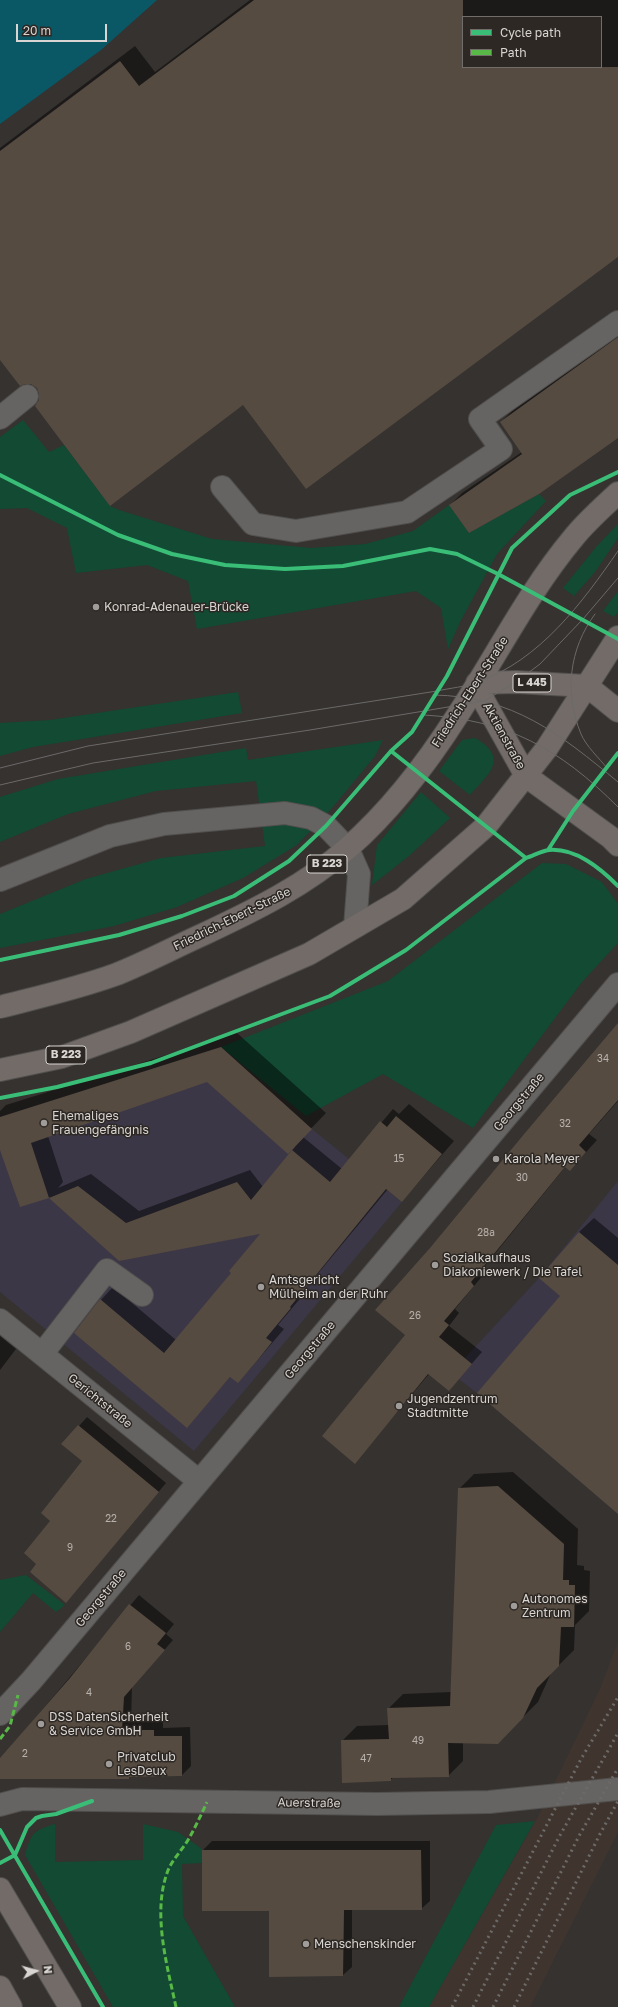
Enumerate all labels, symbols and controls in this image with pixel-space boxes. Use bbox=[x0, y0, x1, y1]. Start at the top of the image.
scale bar bbox=[18, 16, 109, 42]
legend bbox=[462, 16, 602, 68]
text: 20 m bbox=[23, 23, 51, 38]
text: Cycle path bbox=[500, 25, 561, 40]
text: Path bbox=[500, 45, 527, 60]
place label: Konrad-Adenauer-Brücke bbox=[104, 600, 249, 614]
marker: Konrad-Adenauer-Brücke bbox=[91, 602, 101, 612]
street label: Friedrich-Ebert-Straße bbox=[429, 634, 511, 750]
road number: L 445 bbox=[513, 674, 551, 692]
street label: Aktienstraße bbox=[480, 700, 528, 772]
road number: B 223 bbox=[307, 855, 347, 873]
street label: Friedrich-Ebert-Straße bbox=[171, 884, 293, 954]
road number: B 223 bbox=[46, 1046, 86, 1064]
house number: 34 bbox=[597, 1053, 609, 1065]
street label: Georgstraße bbox=[491, 1070, 547, 1134]
place label: Ehemaliges Frauengefängnis bbox=[52, 1109, 149, 1137]
marker: Ehemaliges Frauengefängnis bbox=[39, 1118, 49, 1128]
house number: 32 bbox=[559, 1118, 571, 1130]
place label: Karola Meyer bbox=[504, 1152, 579, 1166]
house number: 15 bbox=[394, 1153, 404, 1165]
marker: Karola Meyer bbox=[491, 1154, 501, 1164]
house number: 30 bbox=[516, 1172, 528, 1184]
house number: 28a bbox=[477, 1227, 495, 1239]
place label: Sozialkaufhaus Diakoniewerk / Die Tafel bbox=[443, 1251, 582, 1279]
marker: Sozialkaufhaus Diakoniewerk / Die Tafel bbox=[430, 1260, 440, 1270]
place label: Amtsgericht Mülheim an der Ruhr bbox=[269, 1273, 388, 1301]
marker: Amtsgericht Mülheim an der Ruhr bbox=[256, 1282, 266, 1292]
house number: 26 bbox=[409, 1310, 421, 1322]
street label: Georgstraße bbox=[282, 1318, 338, 1382]
street label: Gerichtstraße bbox=[65, 1371, 135, 1431]
place label: Jugendzentrum Stadtmitte bbox=[407, 1392, 498, 1420]
marker: Jugendzentrum Stadtmitte bbox=[394, 1401, 404, 1411]
house number: 22 bbox=[105, 1513, 117, 1525]
house number: 9 bbox=[67, 1542, 73, 1554]
street label: Georgstraße bbox=[73, 1566, 129, 1630]
place label: Autonomes Zentrum bbox=[522, 1592, 588, 1620]
marker: Autonomes Zentrum bbox=[509, 1601, 519, 1611]
house number: 6 bbox=[125, 1641, 131, 1653]
house number: 4 bbox=[86, 1687, 92, 1699]
place label: DSS DatenSicherheit & Service GmbH bbox=[49, 1710, 169, 1738]
marker: DSS DatenSicherheit & Service GmbH bbox=[36, 1719, 46, 1729]
house number: 49 bbox=[412, 1735, 424, 1747]
house number: 2 bbox=[22, 1748, 28, 1760]
place label: Privatclub LesDeux bbox=[117, 1750, 176, 1778]
house number: 47 bbox=[360, 1753, 372, 1765]
marker: Privatclub LesDeux bbox=[104, 1759, 114, 1769]
street label: Auerstraße bbox=[277, 1795, 341, 1811]
place label: Menschenskinder bbox=[314, 1937, 416, 1951]
marker: Menschenskinder bbox=[301, 1939, 311, 1949]
north arrow bbox=[16, 1951, 56, 1991]
text: N bbox=[42, 1965, 55, 1975]

